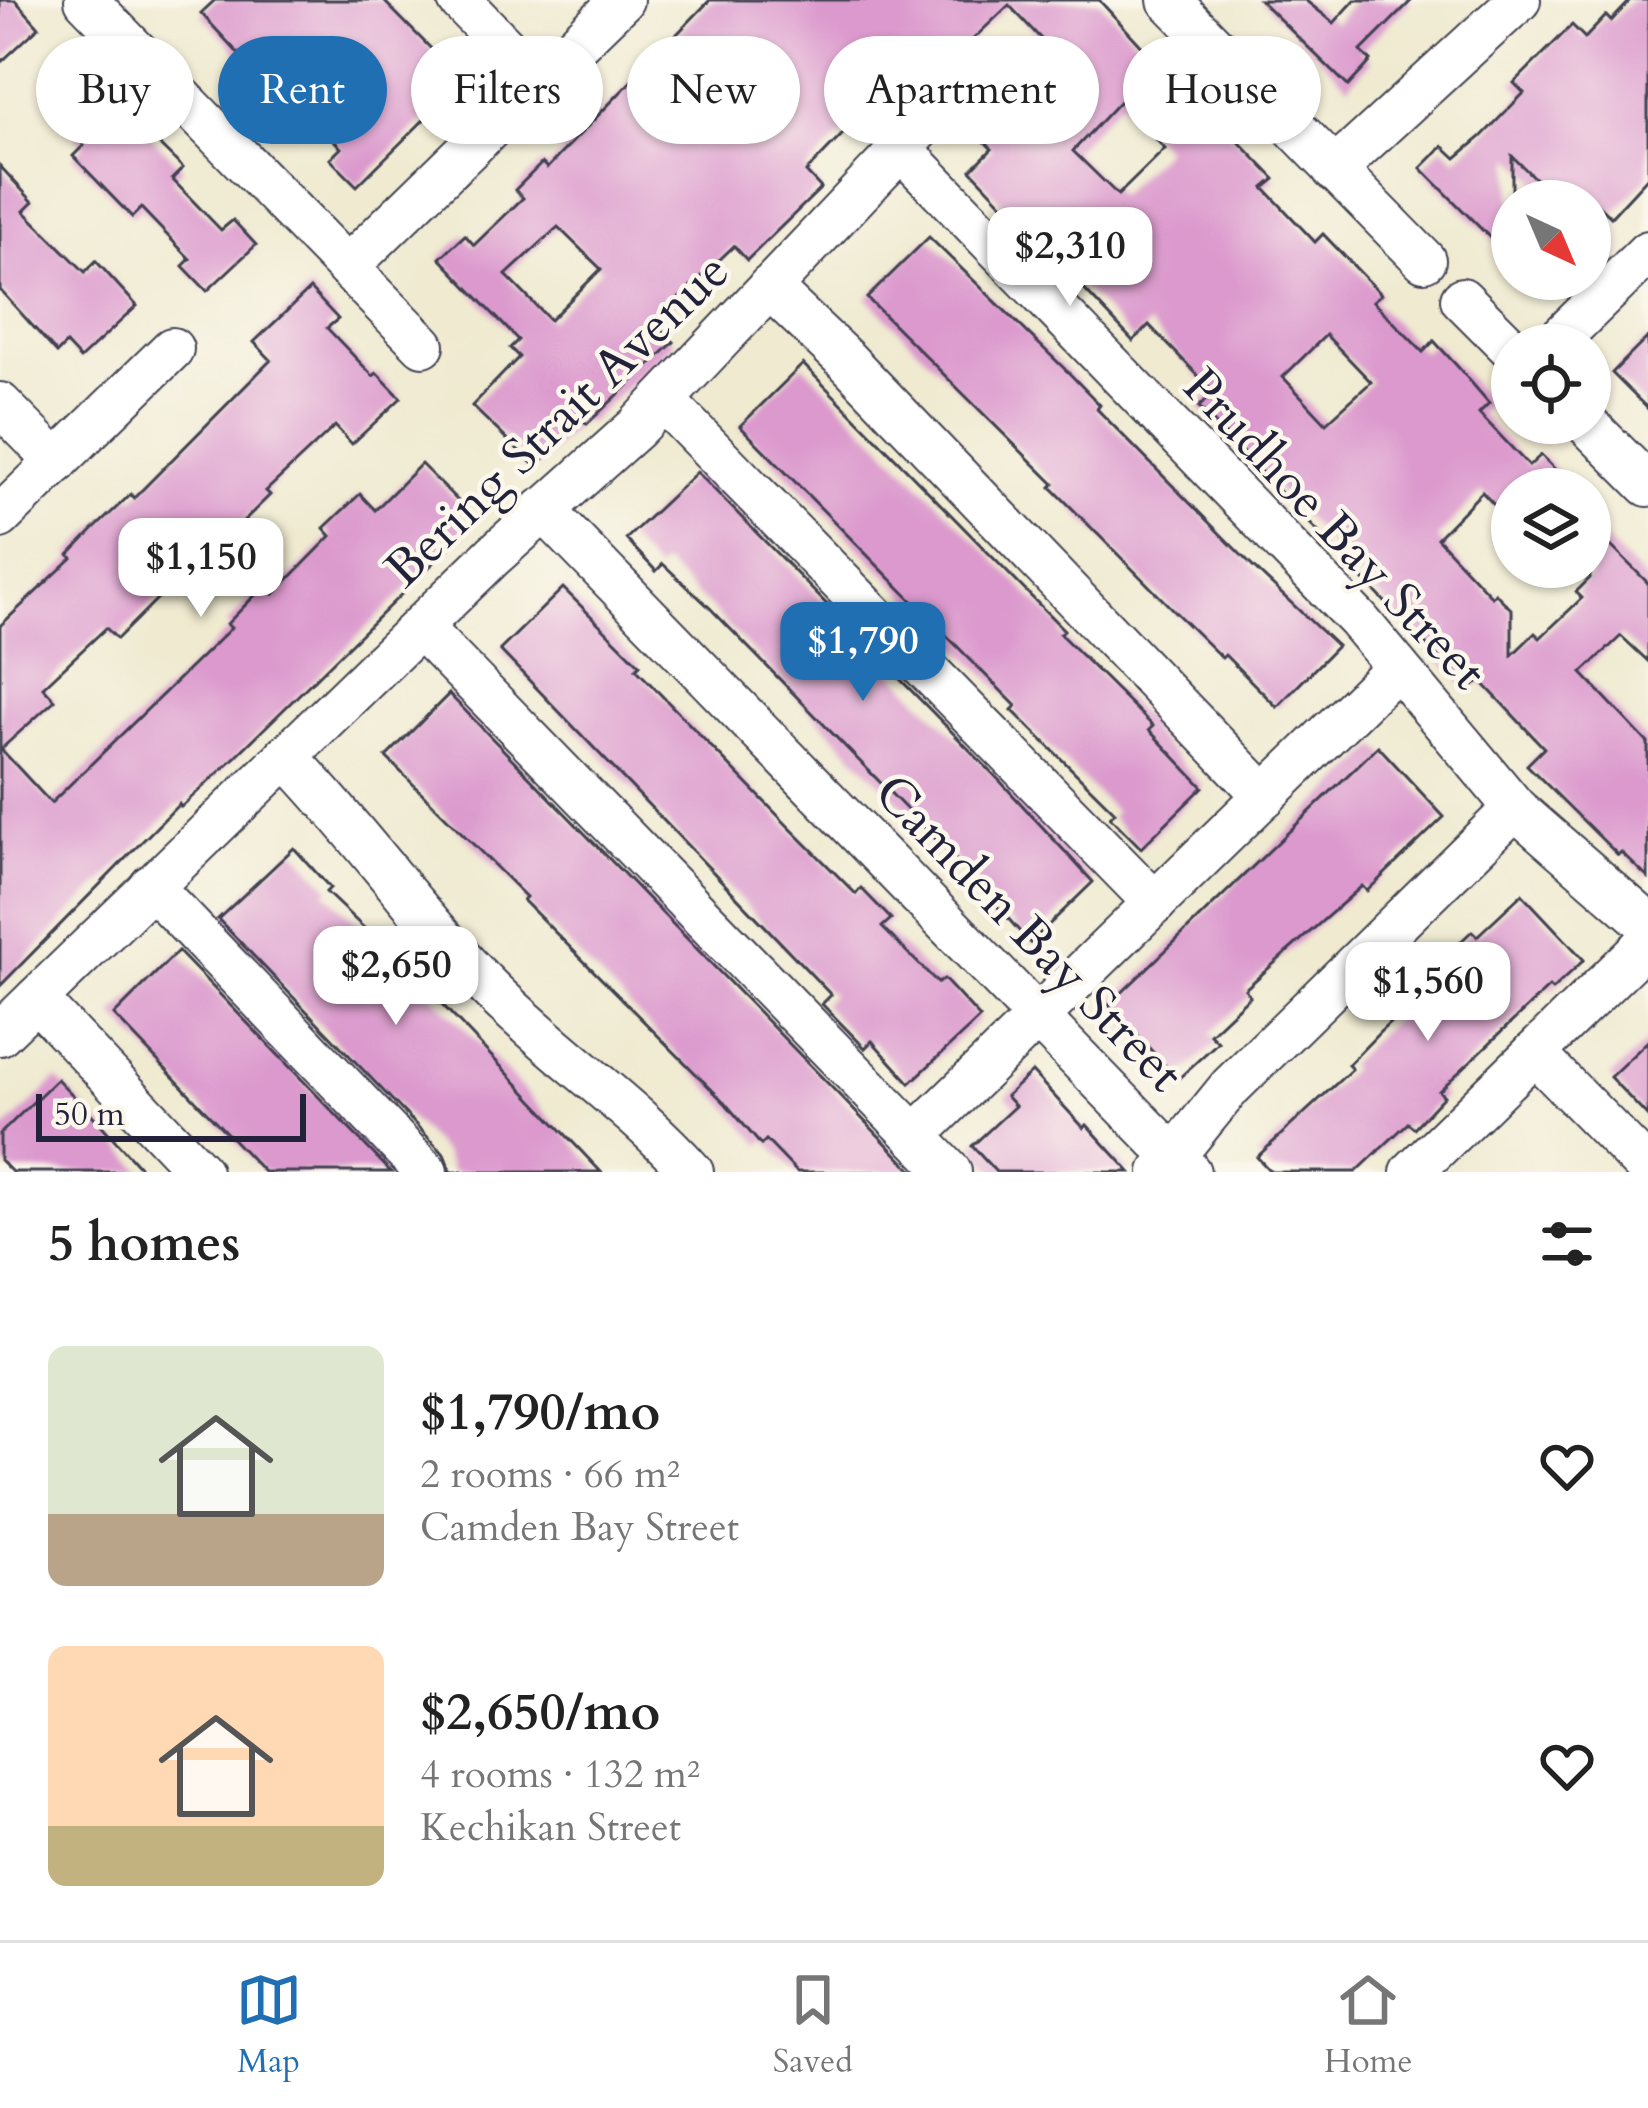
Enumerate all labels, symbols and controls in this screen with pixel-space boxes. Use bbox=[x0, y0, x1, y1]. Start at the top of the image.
chip: Buy bbox=[36, 36, 194, 144]
chip: Rent bbox=[218, 36, 387, 144]
chip: Filters bbox=[411, 36, 603, 144]
chip: New bbox=[627, 36, 800, 144]
chip: Apartment bbox=[824, 36, 1099, 144]
chip: House bbox=[1123, 36, 1321, 144]
north arrow bbox=[1491, 180, 1611, 300]
map controls bbox=[1491, 180, 1611, 588]
pin: $2,310 bbox=[972, 207, 1168, 309]
text: $2,310 bbox=[1014, 219, 1126, 272]
street label: Bering Strait Avenue bbox=[370, 238, 745, 603]
button: locate bbox=[1491, 324, 1611, 444]
street label: Prudhoe Bay Street bbox=[1167, 353, 1502, 705]
button: layers bbox=[1491, 468, 1611, 588]
pin: $1,150 bbox=[103, 518, 299, 620]
text: $1,150 bbox=[145, 530, 257, 583]
pin: $1,790 bbox=[765, 602, 961, 704]
text: $1,790 bbox=[807, 614, 919, 667]
street label: Camden Bay Street bbox=[858, 759, 1199, 1108]
pin: $2,650 bbox=[298, 926, 494, 1028]
text: $2,650 bbox=[340, 938, 452, 991]
pin: $1,560 bbox=[1330, 942, 1526, 1044]
text: $1,560 bbox=[1372, 954, 1484, 1007]
scale bar bbox=[36, 1088, 306, 1141]
text: 50 m bbox=[54, 1092, 125, 1137]
text: 5 homes bbox=[48, 1209, 240, 1279]
icon: filters bbox=[1534, 1211, 1600, 1277]
text: $1,790/mo bbox=[420, 1378, 660, 1448]
icon: home bbox=[144, 1394, 288, 1538]
icon: heart bbox=[1534, 1433, 1600, 1499]
text: 2 rooms · 66 m² bbox=[420, 1448, 680, 1501]
text: Camden Bay Street bbox=[420, 1501, 739, 1554]
text: $2,650/mo bbox=[420, 1678, 660, 1748]
icon: home bbox=[144, 1694, 288, 1838]
icon: heart bbox=[1534, 1733, 1600, 1799]
text: 4 rooms · 132 m² bbox=[420, 1748, 700, 1801]
text: Kechikan Street bbox=[420, 1801, 681, 1854]
tab: Map bbox=[236, 1967, 302, 2084]
tab: Saved bbox=[773, 1967, 853, 2084]
tab: Home bbox=[1324, 1967, 1412, 2084]

